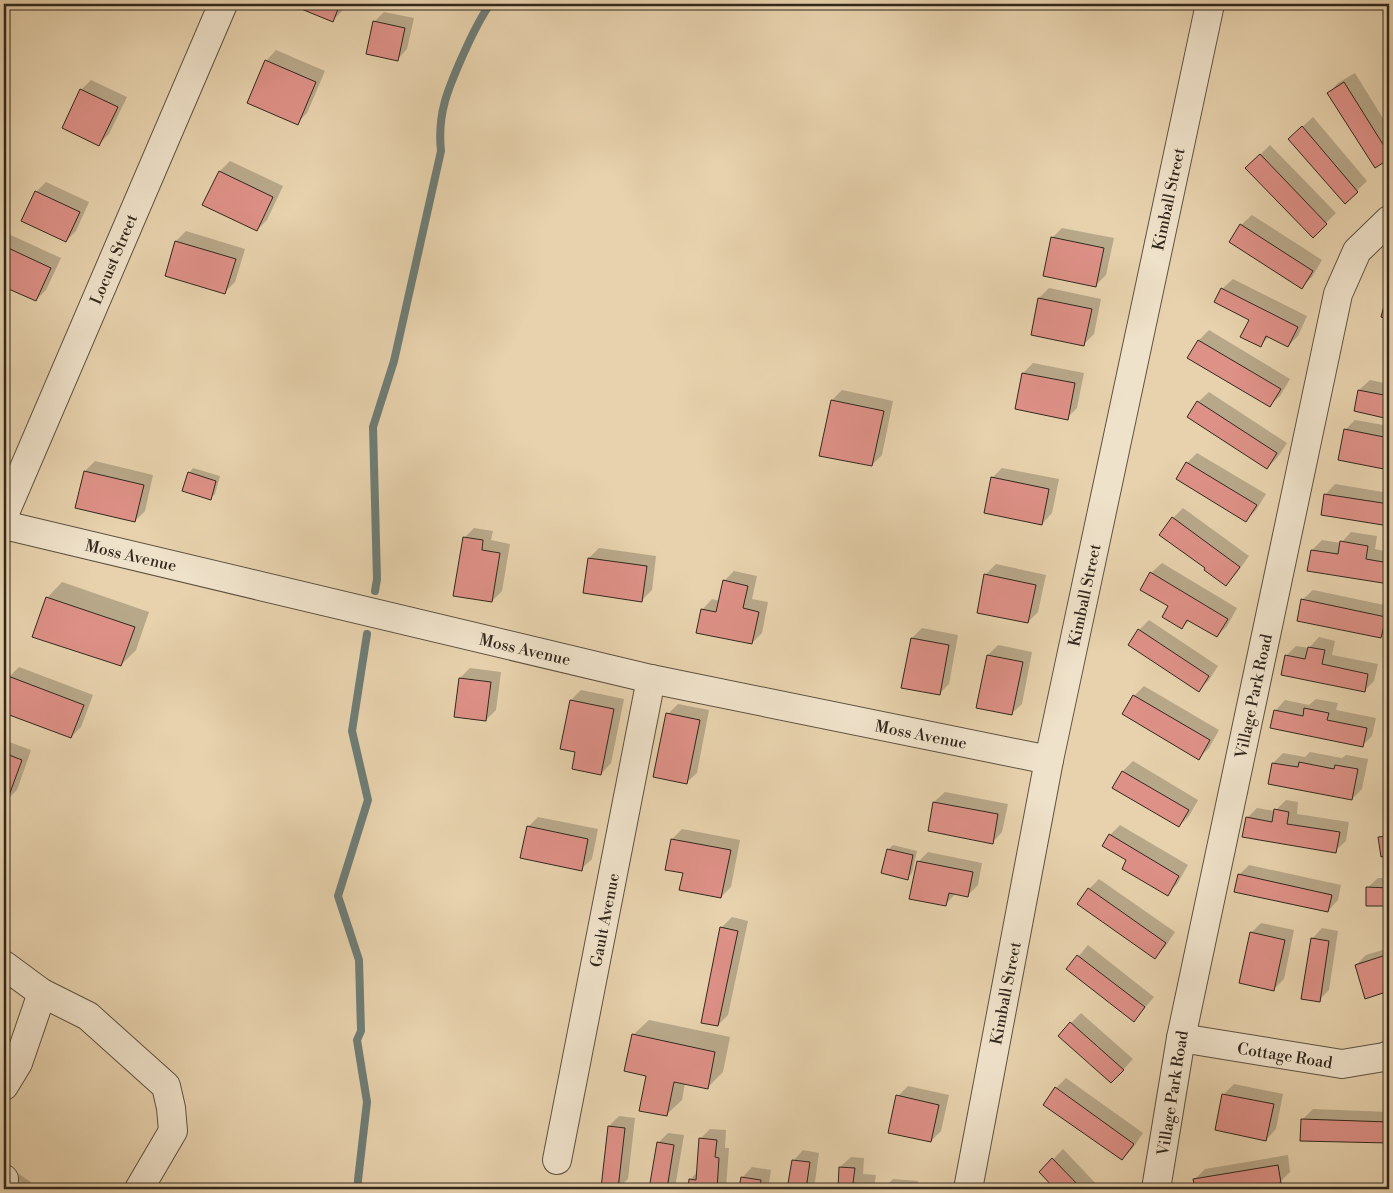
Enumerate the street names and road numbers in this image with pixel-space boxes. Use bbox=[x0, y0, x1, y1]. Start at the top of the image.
street label: Kimball Street bbox=[1148, 146, 1190, 252]
street label: Locust Street bbox=[86, 211, 142, 308]
street label: Moss Avenue bbox=[83, 536, 178, 576]
street label: Kimball Street bbox=[1064, 542, 1106, 648]
street label: Moss Avenue bbox=[477, 630, 572, 670]
street label: Village Park Road bbox=[1231, 632, 1277, 761]
street label: Moss Avenue bbox=[873, 716, 968, 754]
street label: Gault Avenue bbox=[586, 871, 624, 969]
street label: Kimball Street bbox=[986, 940, 1026, 1046]
street label: Village Park Road bbox=[1153, 1029, 1193, 1158]
street label: Cottage Road bbox=[1236, 1039, 1334, 1073]

